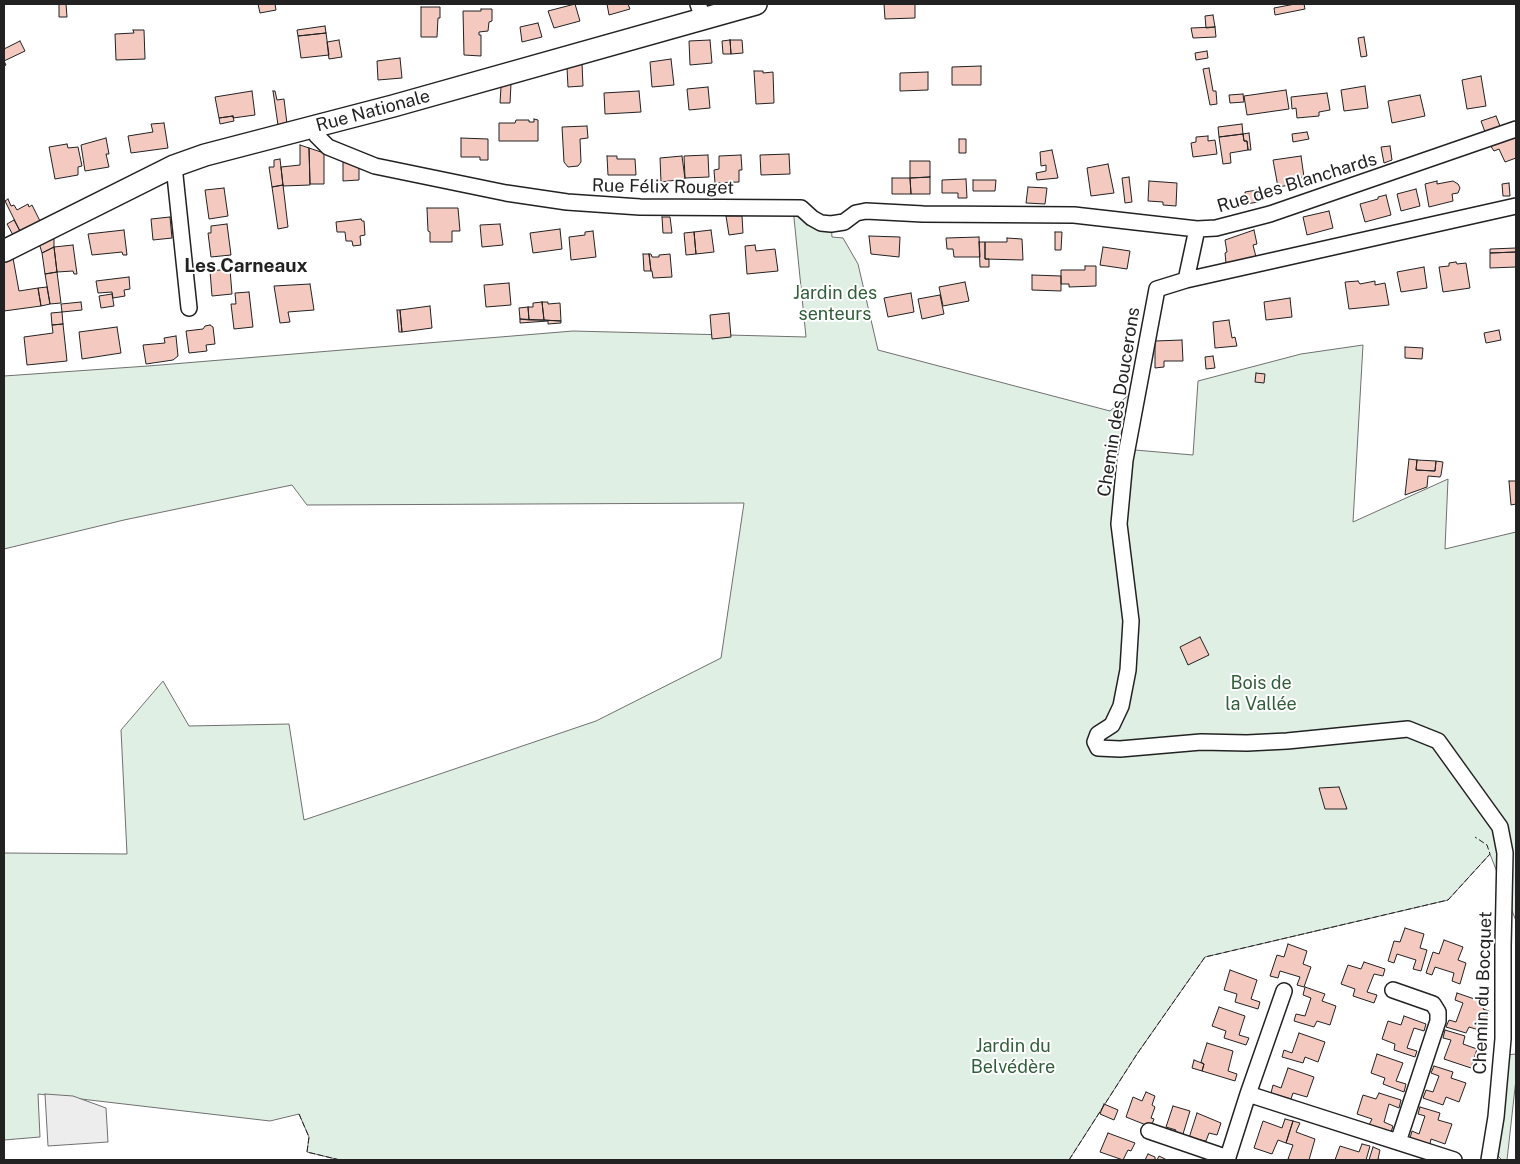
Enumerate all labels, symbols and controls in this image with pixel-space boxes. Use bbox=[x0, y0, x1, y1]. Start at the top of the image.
street label: Rue Nationale bbox=[314, 85, 432, 137]
street label: Rue des Blanchards bbox=[1215, 148, 1379, 218]
street label: Rue Félix Rouget bbox=[592, 175, 734, 199]
district label: Les Carneaux bbox=[184, 255, 308, 277]
park label: Jardin des senteurs bbox=[793, 282, 877, 324]
street label: Chemin des Doucerons bbox=[1093, 306, 1145, 498]
park label: Bois de la Vallée bbox=[1225, 672, 1297, 714]
street label: Chemin du Bocquet bbox=[1469, 911, 1497, 1075]
park label: Jardin du Belvédère bbox=[971, 1035, 1055, 1078]

